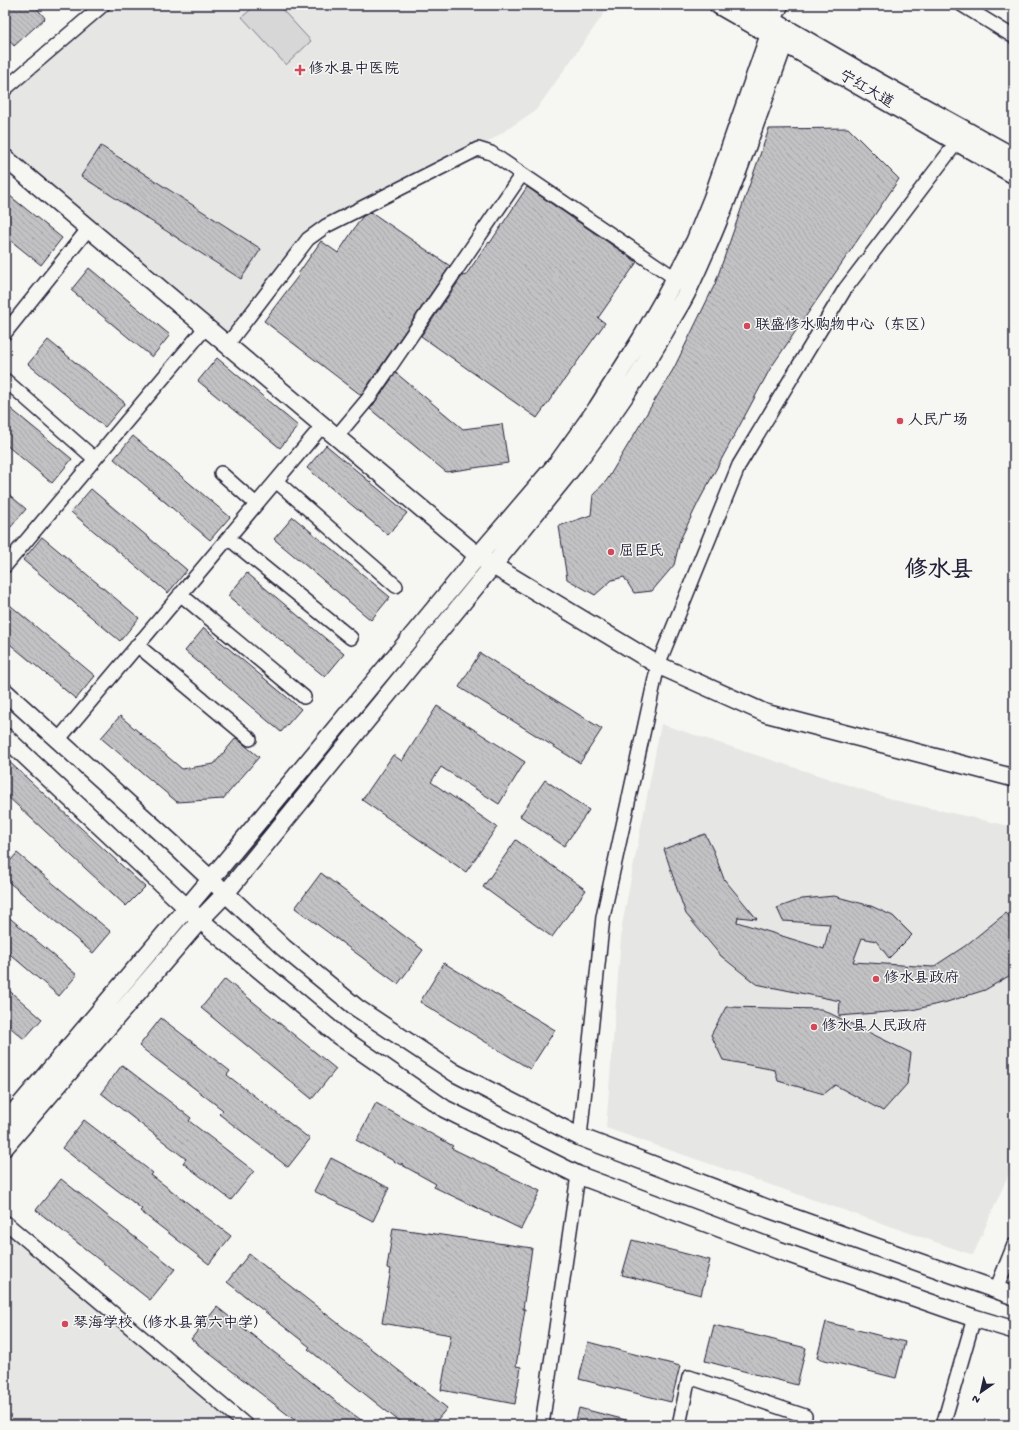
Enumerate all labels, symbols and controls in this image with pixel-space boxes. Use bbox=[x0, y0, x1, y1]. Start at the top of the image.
place label: 修水县中医院 bbox=[309, 60, 399, 79]
marker: 修水县中医院 bbox=[294, 64, 306, 76]
street label: 宁红大道 bbox=[836, 67, 896, 113]
place label: 联盛修水购物中心（东区） bbox=[755, 316, 935, 335]
marker: 联盛修水购物中心（东区） bbox=[742, 321, 752, 331]
place label: 人民广场 bbox=[908, 412, 968, 430]
marker: 人民广场 bbox=[895, 416, 905, 426]
place label: 屈臣氏 bbox=[619, 543, 664, 561]
marker: 屈臣氏 bbox=[606, 547, 616, 557]
district label: 修水县 bbox=[905, 557, 974, 585]
place label: 修水县政府 bbox=[884, 970, 959, 988]
marker: 修水县政府 bbox=[871, 974, 881, 984]
place label: 修水县人民政府 bbox=[822, 1018, 927, 1036]
marker: 修水县人民政府 bbox=[809, 1022, 819, 1032]
place label: 琴海学校（修水县第六中学） bbox=[73, 1314, 268, 1333]
marker: 琴海学校（修水县第六中学） bbox=[60, 1319, 70, 1329]
north arrow bbox=[961, 1372, 1001, 1412]
text: N bbox=[970, 1392, 983, 1406]

